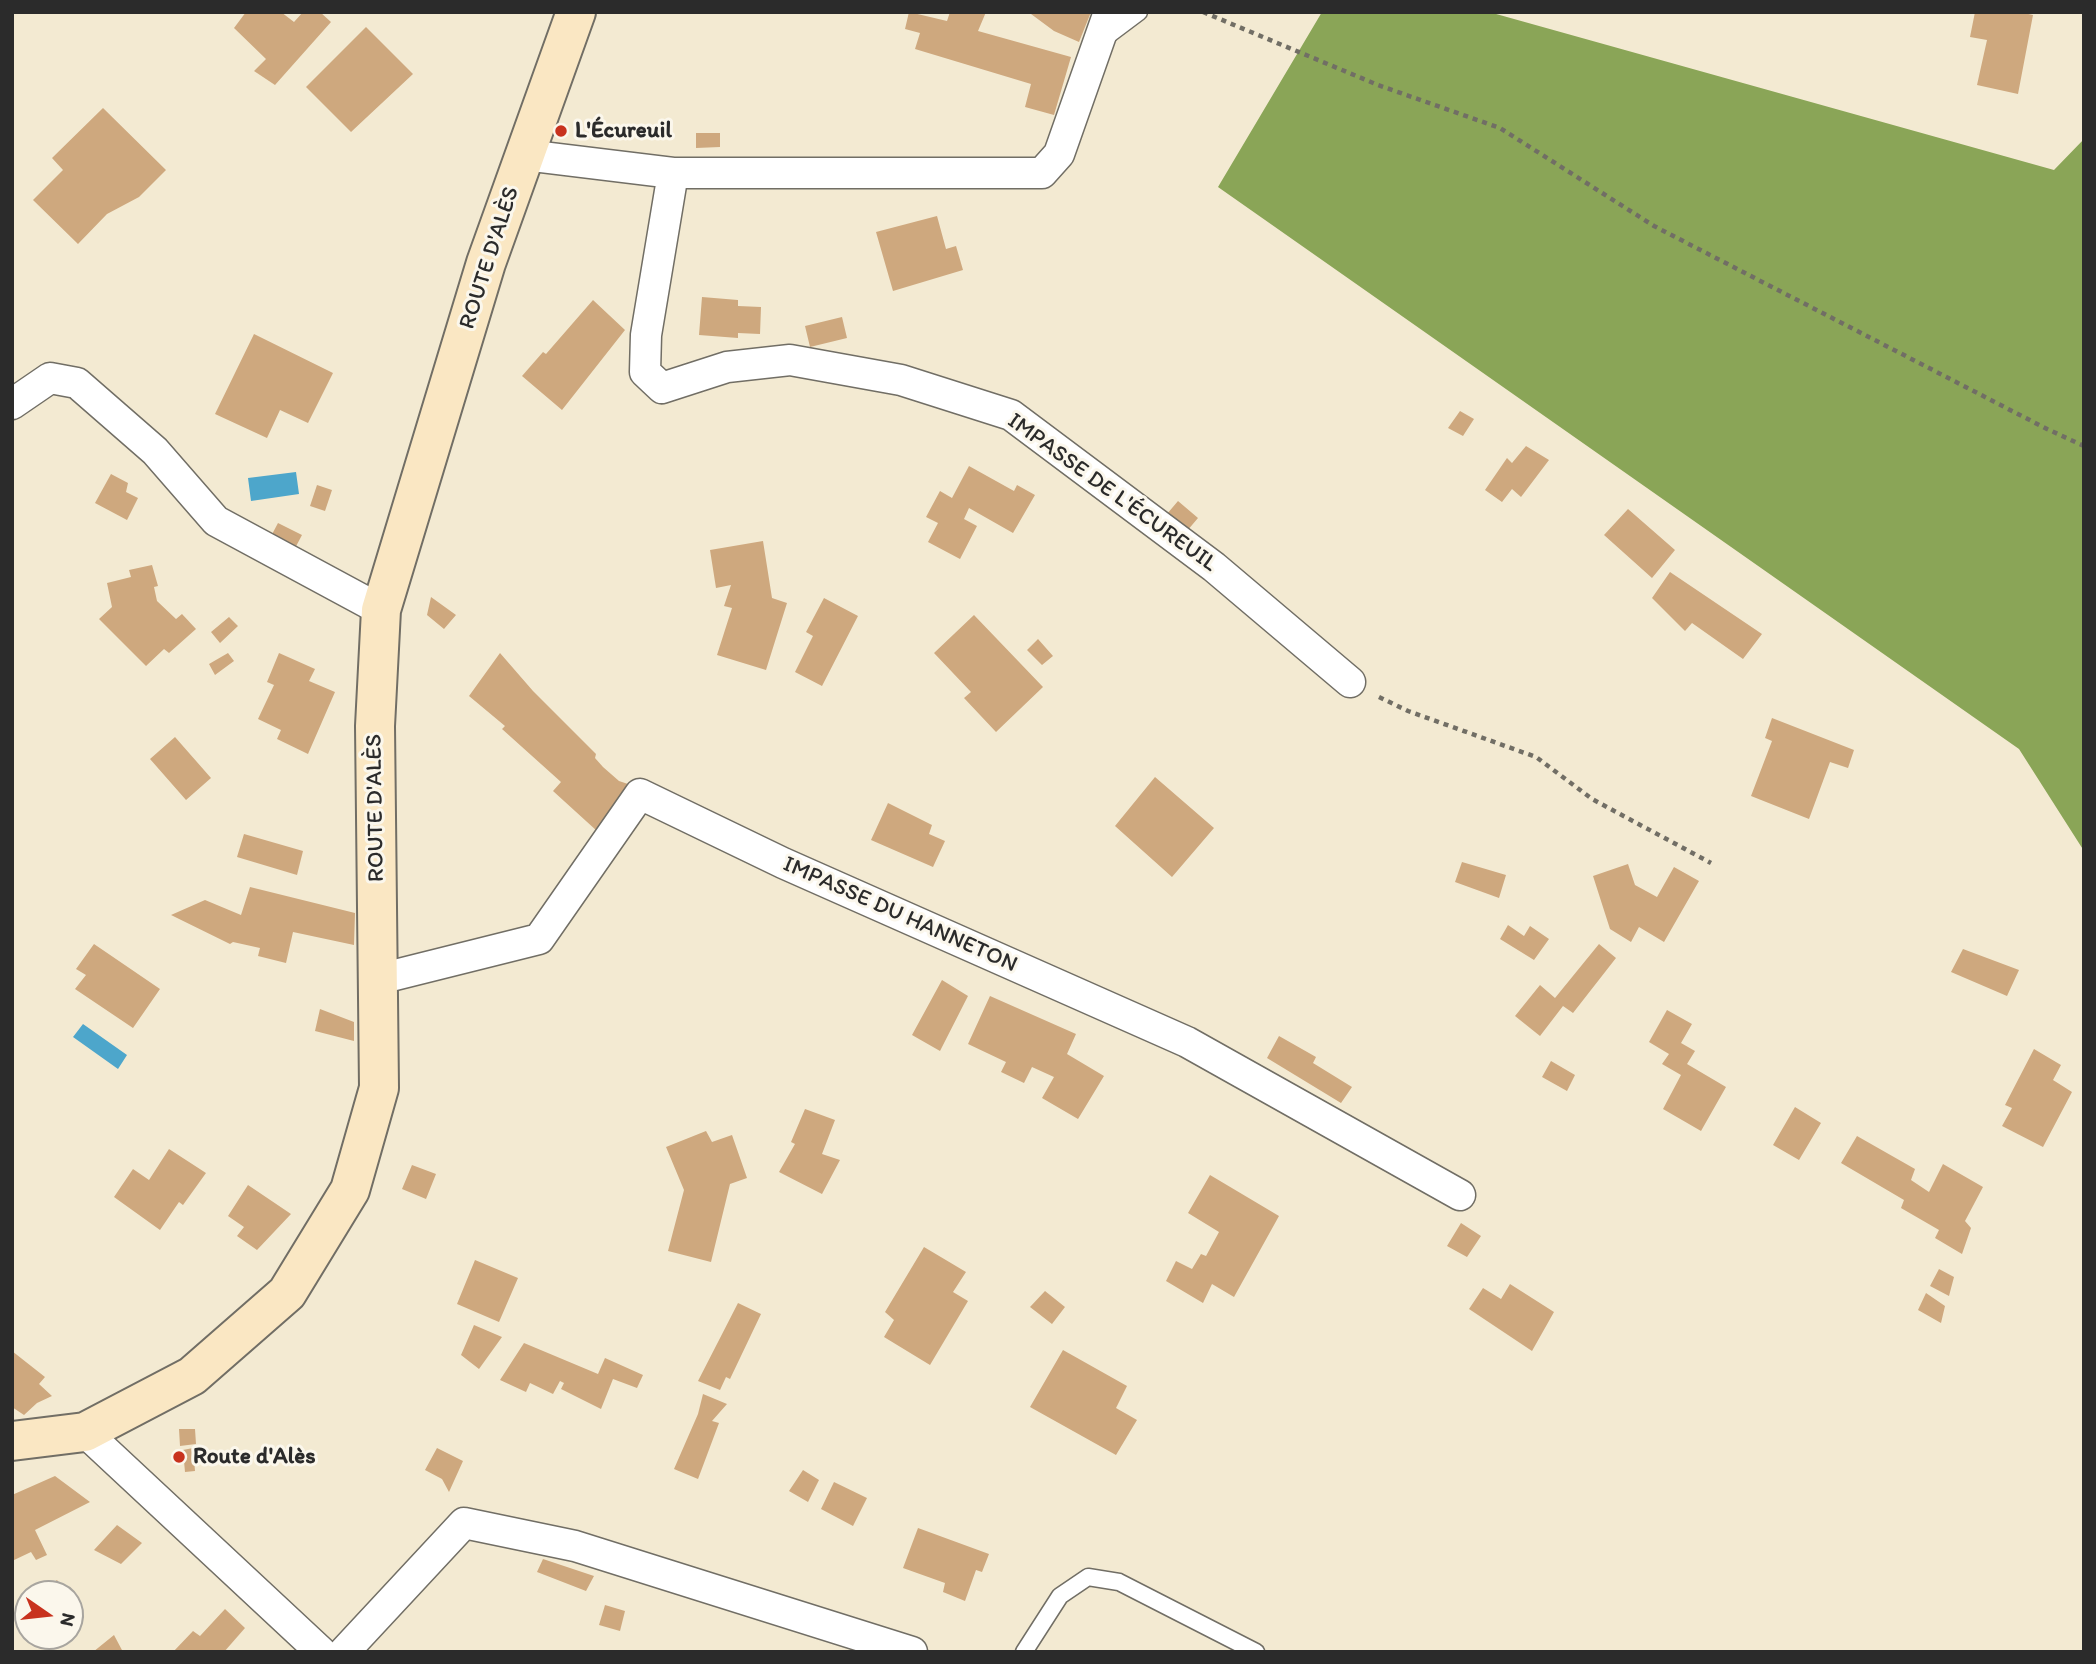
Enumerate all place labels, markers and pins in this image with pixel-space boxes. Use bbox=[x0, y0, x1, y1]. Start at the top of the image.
place label: L'Écureuil bbox=[575, 117, 672, 145]
marker: L'Écureuil bbox=[553, 123, 569, 139]
place label: Route d'Alès bbox=[193, 1443, 316, 1471]
marker: Route d'Alès bbox=[171, 1449, 187, 1465]

